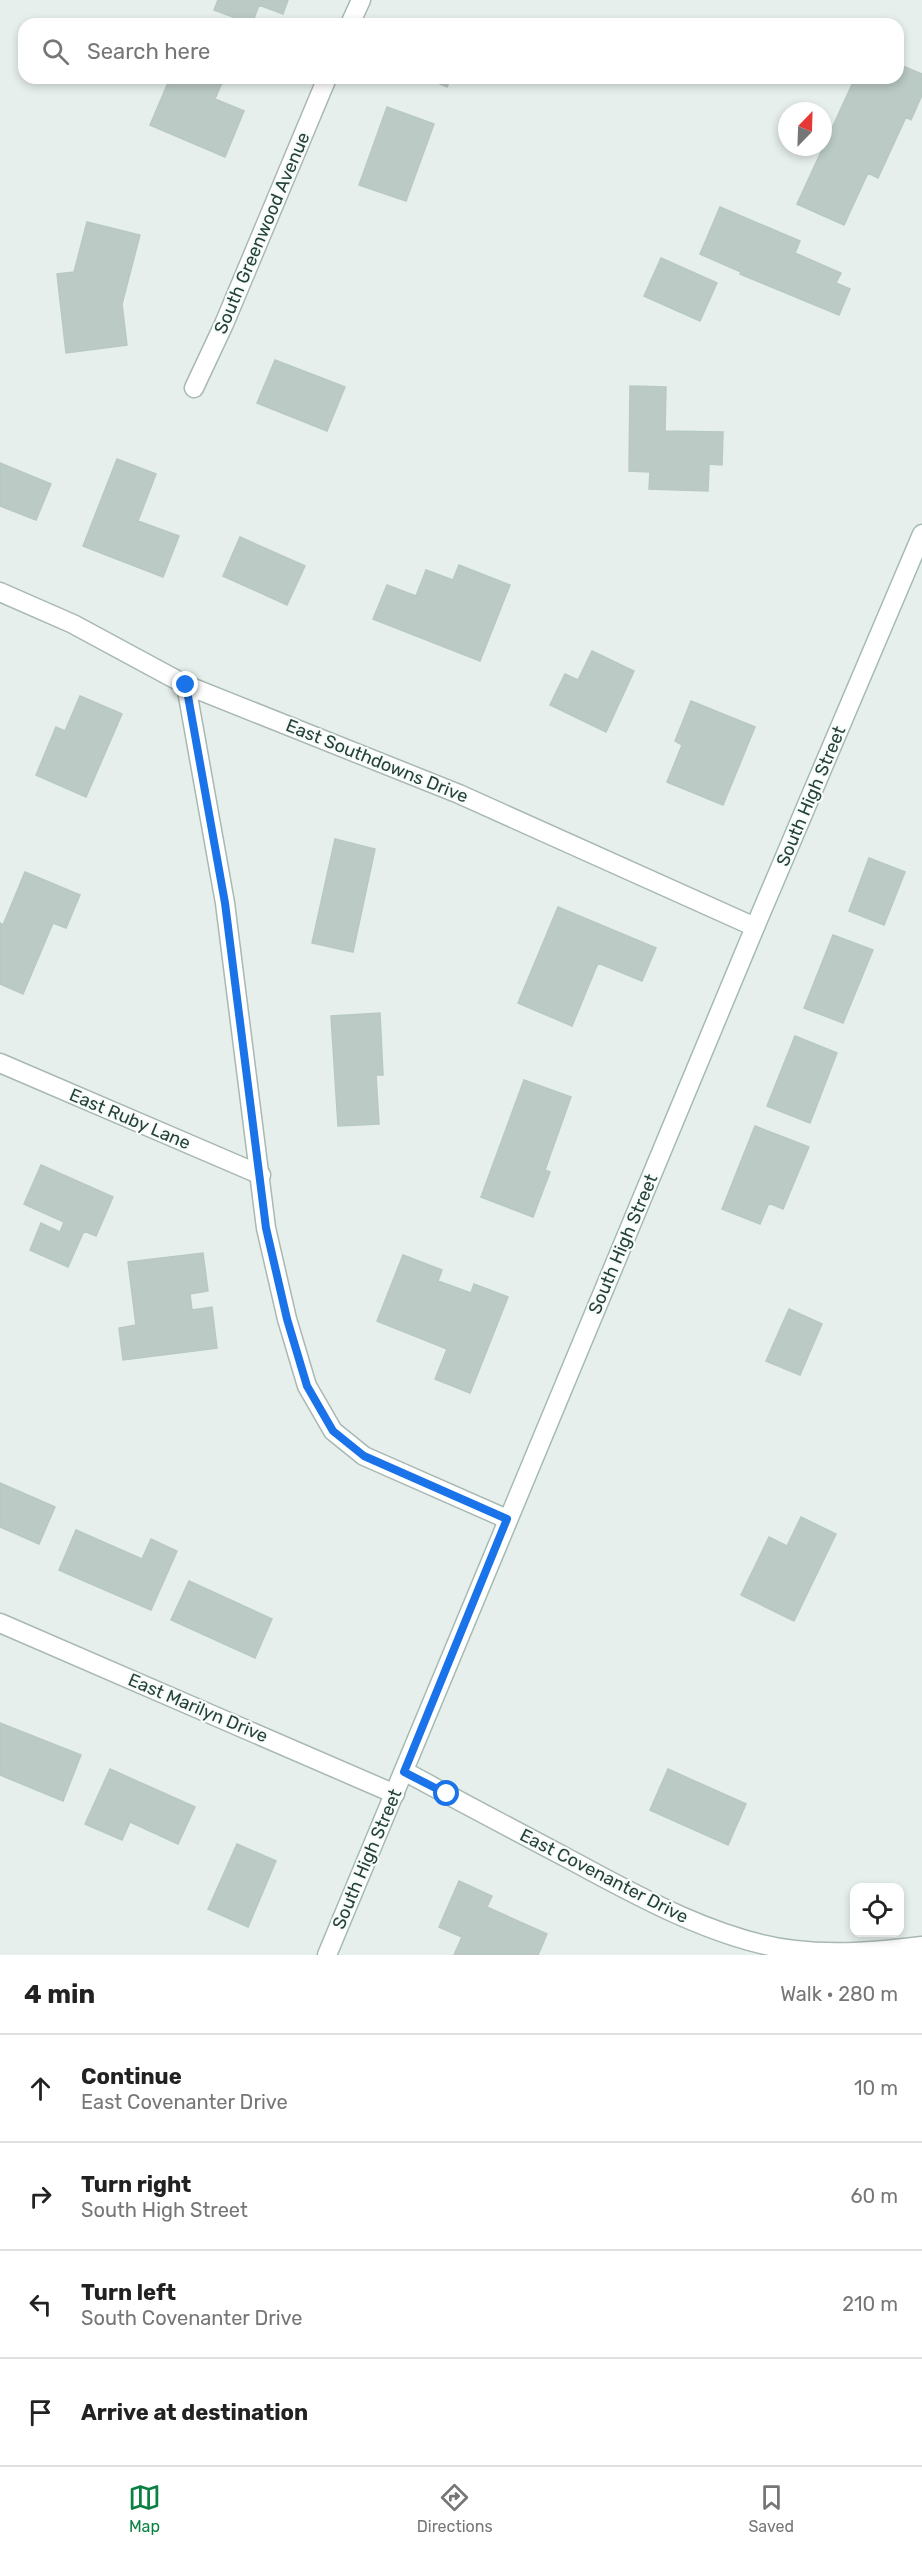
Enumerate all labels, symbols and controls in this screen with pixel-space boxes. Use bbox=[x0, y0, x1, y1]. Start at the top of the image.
search box bbox=[18, 18, 904, 84]
icon: search bbox=[39, 35, 72, 68]
text: Search here bbox=[87, 38, 210, 65]
north arrow bbox=[778, 102, 832, 156]
street label: South Greenwood Avenue bbox=[209, 129, 315, 337]
route end bbox=[172, 671, 198, 697]
street label: East Southdowns Drive bbox=[283, 714, 471, 808]
street label: South High Street bbox=[772, 723, 850, 869]
street label: East Ruby Lane bbox=[66, 1084, 194, 1154]
street label: South High Street bbox=[584, 1171, 662, 1317]
street label: East Marilyn Drive bbox=[125, 1669, 271, 1747]
route start bbox=[433, 1780, 459, 1806]
street label: South High Street bbox=[328, 1786, 406, 1932]
street label: East Covenanter Drive bbox=[516, 1824, 692, 1928]
map controls bbox=[850, 1883, 904, 1937]
button: locate bbox=[850, 1883, 904, 1937]
text: 4 min bbox=[24, 1979, 95, 2010]
text: Walk · 280 m bbox=[780, 1982, 898, 2006]
text: Continue bbox=[81, 2063, 182, 2090]
icon: ahead bbox=[24, 2072, 57, 2105]
text: 10 m bbox=[854, 2076, 898, 2100]
text: East Covenanter Drive bbox=[81, 2090, 288, 2114]
text: Turn right bbox=[81, 2171, 191, 2198]
icon: right bbox=[24, 2180, 57, 2213]
text: 60 m bbox=[851, 2184, 898, 2208]
text: South High Street bbox=[81, 2198, 248, 2222]
text: Turn left bbox=[81, 2279, 176, 2306]
icon: left bbox=[24, 2288, 57, 2321]
text: 210 m bbox=[842, 2292, 898, 2316]
text: South Covenanter Drive bbox=[81, 2306, 303, 2330]
icon: arrive bbox=[24, 2396, 57, 2429]
text: Arrive at destination bbox=[81, 2399, 308, 2426]
tab: Map bbox=[128, 2481, 161, 2536]
tab: Directions bbox=[417, 2481, 493, 2536]
tab: Saved bbox=[748, 2481, 794, 2536]

